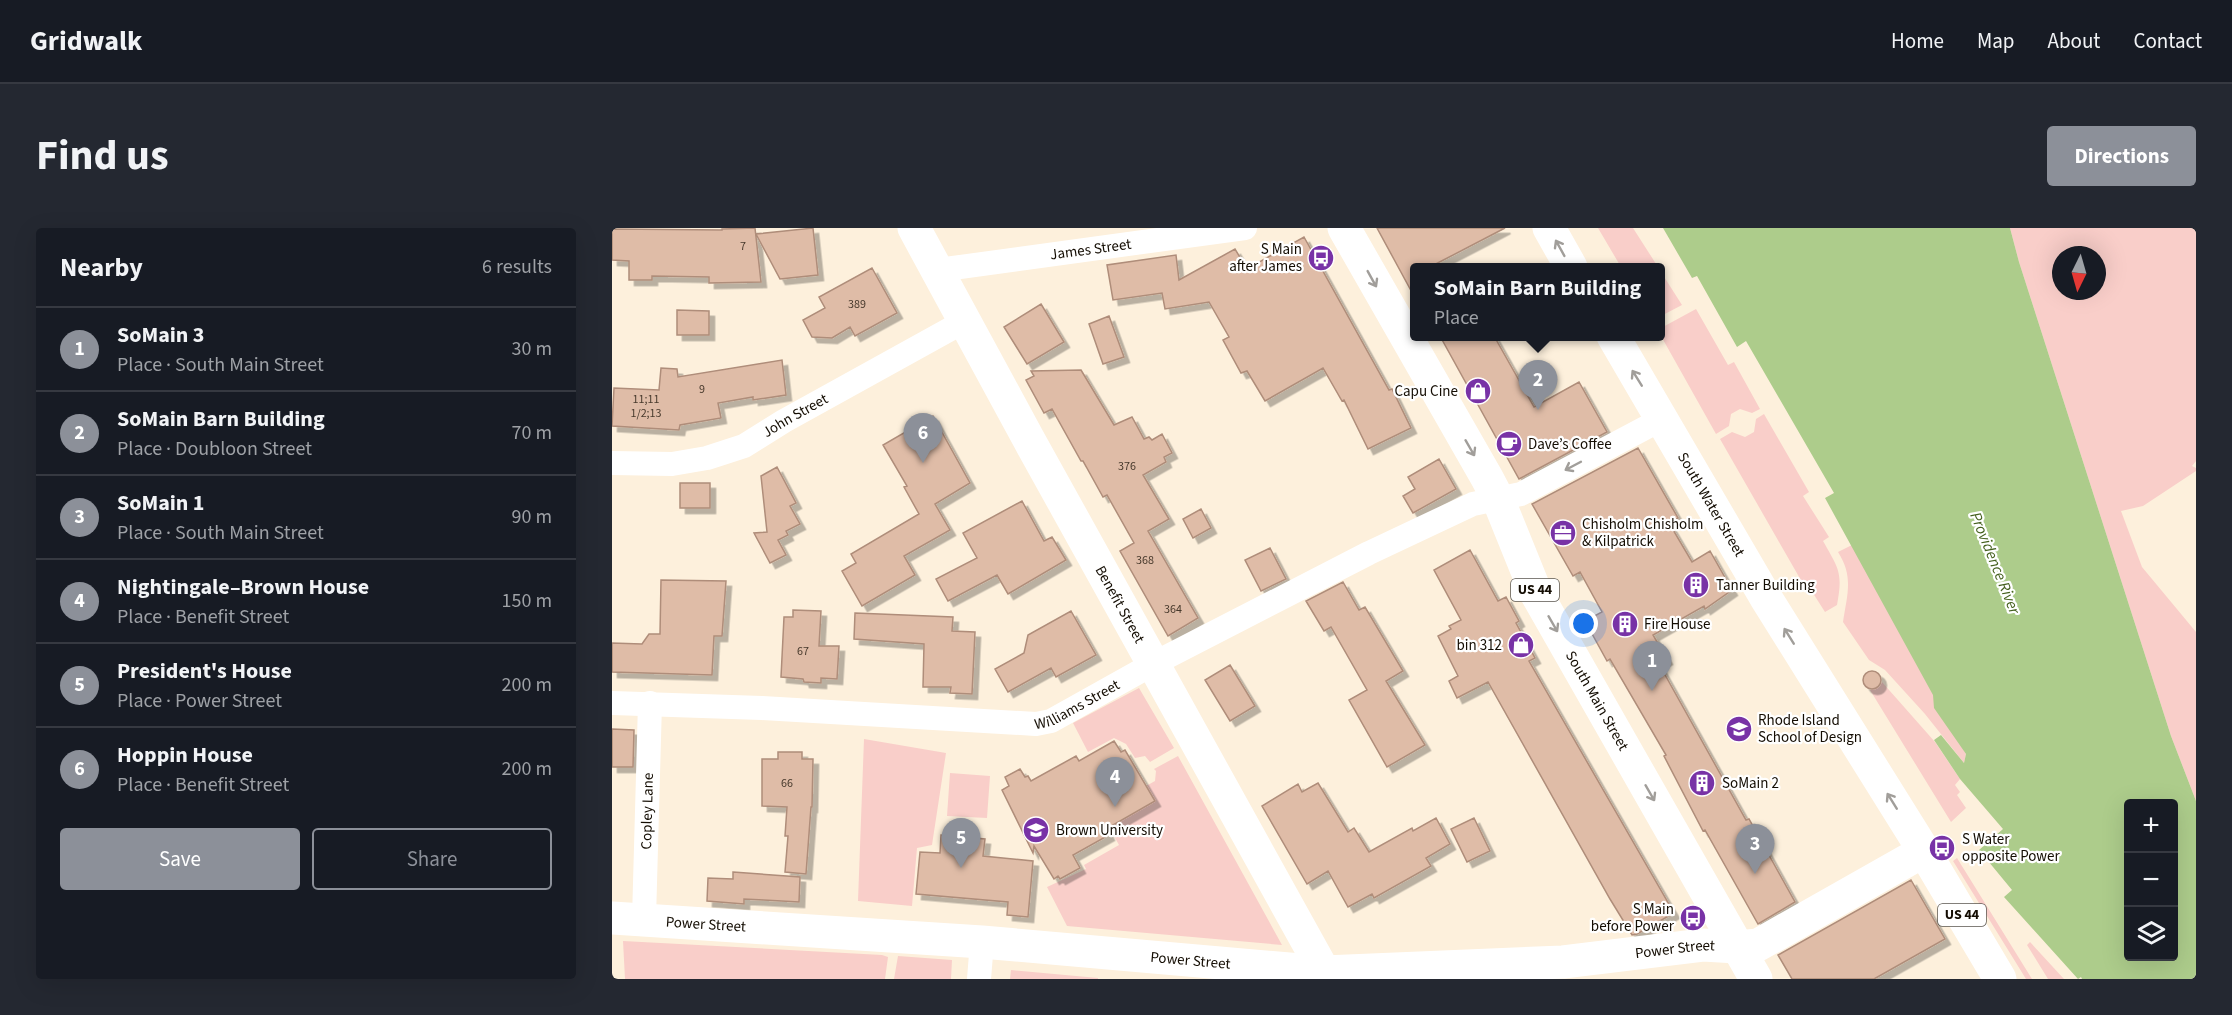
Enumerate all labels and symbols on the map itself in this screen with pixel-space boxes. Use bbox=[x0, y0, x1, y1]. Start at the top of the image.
street label: James Street bbox=[1049, 233, 1132, 265]
house number: 7 bbox=[740, 238, 746, 255]
place label: S Main after James bbox=[1229, 239, 1302, 277]
one-way arrow bbox=[1554, 240, 1566, 257]
bus stop icon: S Main after James bbox=[1306, 243, 1336, 273]
north arrow bbox=[2052, 246, 2106, 300]
one-way arrow bbox=[1366, 270, 1378, 287]
house number: 389 bbox=[848, 296, 866, 313]
pin: 2 bbox=[1518, 360, 1558, 410]
one-way arrow bbox=[1630, 369, 1643, 386]
shop icon: Capu Cine bbox=[1463, 376, 1493, 406]
house number: 9 bbox=[699, 381, 705, 398]
place label: Capu Cine bbox=[1394, 381, 1458, 402]
street label: John Street bbox=[758, 388, 832, 442]
house number: 11;11 1/2;13 bbox=[630, 391, 662, 422]
pin: 6 bbox=[904, 414, 942, 463]
cafe icon: Dave’s Coffee bbox=[1494, 429, 1524, 459]
place label: Dave’s Coffee bbox=[1528, 434, 1612, 455]
one-way arrow bbox=[1464, 439, 1476, 456]
street label: South Water Street bbox=[1673, 448, 1750, 560]
house number: 376 bbox=[1118, 458, 1136, 475]
one-way arrow bbox=[1565, 460, 1582, 472]
water label: Providence River bbox=[1965, 509, 2026, 619]
place label: Chisholm Chisholm & Kilpatrick bbox=[1582, 514, 1704, 552]
office icon: Chisholm Chisholm & Kilpatrick bbox=[1548, 518, 1578, 548]
house number: 368 bbox=[1136, 552, 1154, 569]
street label: Benefit Street bbox=[1090, 562, 1150, 647]
building icon: Tanner Building bbox=[1681, 570, 1711, 600]
place label: Tanner Building bbox=[1716, 575, 1815, 596]
road number: US 44 bbox=[1511, 579, 1559, 601]
house number: 364 bbox=[1164, 601, 1182, 618]
your location bbox=[1569, 609, 1598, 638]
building icon: Fire House bbox=[1610, 609, 1640, 639]
place label: Fire House bbox=[1644, 614, 1710, 635]
one-way arrow bbox=[1548, 615, 1560, 632]
one-way arrow bbox=[1783, 628, 1795, 645]
shop icon: bin 312 bbox=[1506, 630, 1536, 660]
place label: bin 312 bbox=[1456, 635, 1502, 656]
pin: 1 bbox=[1632, 642, 1672, 691]
house number: 67 bbox=[797, 643, 809, 660]
street label: South Main Street bbox=[1561, 647, 1634, 754]
street label: Williams Street bbox=[1033, 674, 1123, 735]
place label: Rhode Island School of Design bbox=[1758, 710, 1862, 748]
school or university icon: Rhode Island School of Design bbox=[1724, 714, 1754, 744]
pin: 4 bbox=[1096, 758, 1134, 807]
building icon: SoMain 2 bbox=[1687, 768, 1717, 798]
street label: Copley Lane bbox=[635, 772, 659, 850]
place label: SoMain 2 bbox=[1722, 773, 1779, 794]
house number: 66 bbox=[781, 775, 793, 792]
one-way arrow bbox=[1644, 784, 1656, 801]
one-way arrow bbox=[1886, 793, 1898, 810]
school or university icon: Brown University bbox=[1021, 815, 1051, 845]
pin: 5 bbox=[942, 818, 980, 868]
place label: Brown University bbox=[1056, 820, 1163, 841]
pin: 3 bbox=[1736, 824, 1774, 874]
place label: S Water opposite Power bbox=[1962, 829, 2061, 867]
bus stop icon: S Water opposite Power bbox=[1927, 833, 1957, 863]
place label: S Main before Power bbox=[1591, 899, 1675, 937]
bus stop icon: S Main before Power bbox=[1678, 903, 1708, 933]
road number: US 44 bbox=[1938, 904, 1986, 926]
street label: Power Street bbox=[665, 911, 747, 937]
street label: Power Street bbox=[1634, 934, 1715, 964]
street label: Power Street bbox=[1150, 946, 1231, 974]

